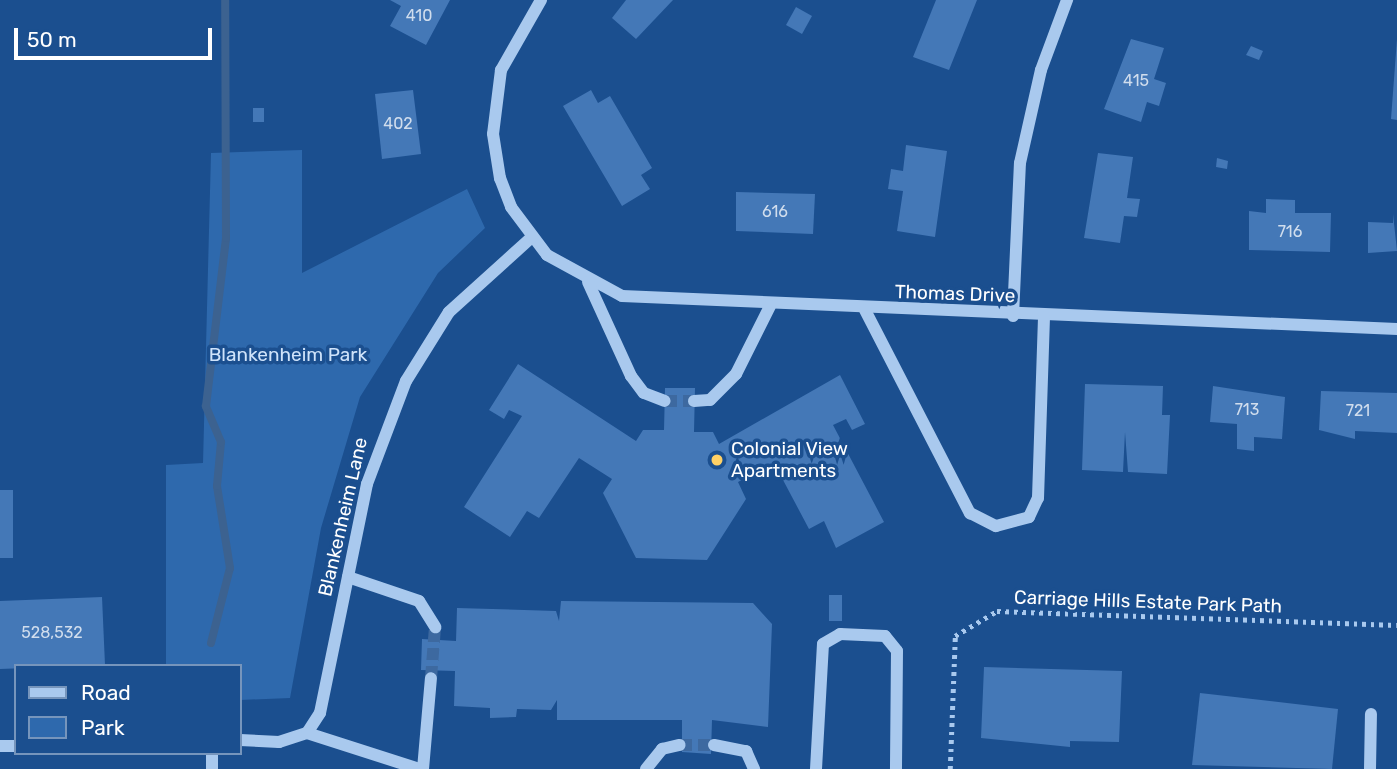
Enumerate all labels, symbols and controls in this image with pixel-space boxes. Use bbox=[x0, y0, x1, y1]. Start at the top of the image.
house number: 410 bbox=[406, 6, 432, 26]
scale bar bbox=[18, 14, 215, 58]
text: 50 m bbox=[27, 27, 77, 52]
house number: 415 bbox=[1123, 71, 1149, 91]
house number: 402 bbox=[383, 114, 413, 134]
house number: 616 bbox=[762, 202, 788, 222]
house number: 716 bbox=[1278, 222, 1302, 242]
street label: Thomas Drive bbox=[894, 281, 1016, 307]
park label: Blankenheim Park bbox=[209, 344, 367, 366]
house number: 713 bbox=[1235, 400, 1259, 420]
house number: 721 bbox=[1346, 401, 1370, 421]
street label: Blankenheim Lane bbox=[314, 435, 372, 599]
place label: Colonial View Apartments bbox=[731, 438, 849, 482]
marker: Colonial View Apartments bbox=[709, 452, 725, 468]
street label: Carriage Hills Estate Park Path bbox=[1013, 586, 1283, 618]
house number: 528,532 bbox=[21, 623, 83, 643]
legend bbox=[14, 664, 242, 755]
text: Road bbox=[81, 680, 131, 705]
text: Park bbox=[81, 715, 125, 740]

